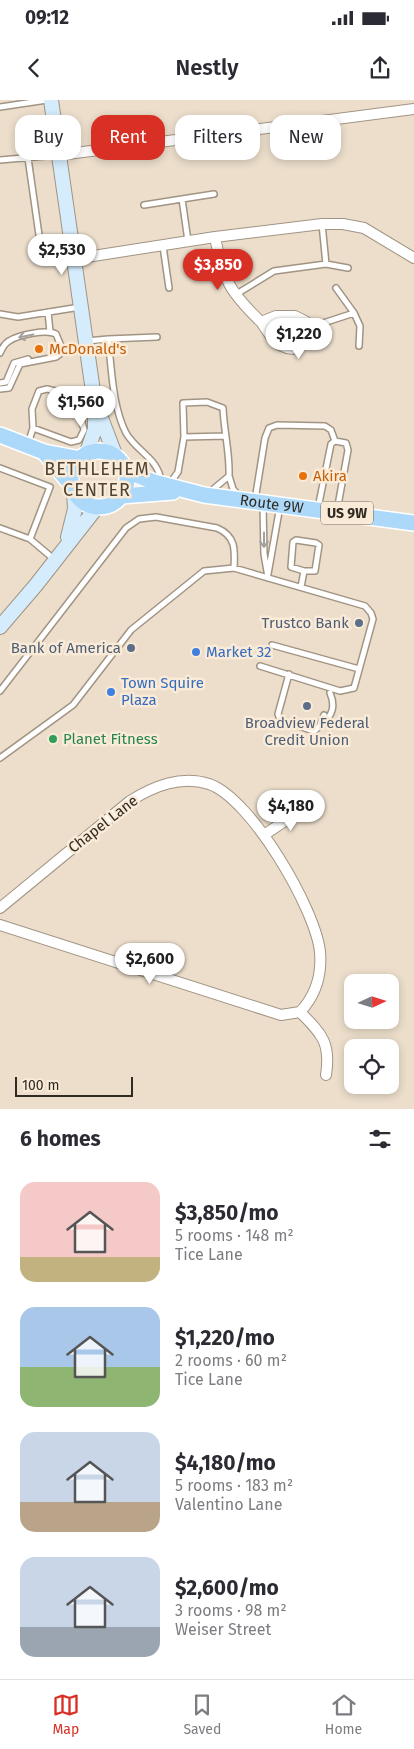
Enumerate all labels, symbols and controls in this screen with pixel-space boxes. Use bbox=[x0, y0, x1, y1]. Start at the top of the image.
text: 09:12 bbox=[25, 6, 69, 29]
icon: back bbox=[20, 54, 48, 82]
text: Nestly bbox=[175, 54, 239, 81]
icon: share bbox=[366, 54, 394, 82]
chip: Buy bbox=[15, 115, 81, 160]
chip: Rent bbox=[91, 115, 165, 160]
chip: Filters bbox=[175, 115, 260, 160]
chip: New bbox=[270, 115, 341, 160]
pin: $2,530 bbox=[21, 234, 103, 276]
text: $2,530 bbox=[38, 240, 86, 259]
pin: $3,850 bbox=[177, 248, 259, 291]
text: $3,850 bbox=[194, 255, 242, 274]
pin: $1,220 bbox=[258, 318, 340, 360]
text: $1,220 bbox=[276, 324, 322, 343]
one-way arrow bbox=[18, 331, 34, 341]
place label: McDonald's bbox=[49, 340, 127, 358]
marker: McDonald's bbox=[33, 343, 45, 355]
pin: $1,560 bbox=[40, 386, 122, 428]
text: $1,560 bbox=[58, 392, 104, 411]
district label: BETHLEHEM CENTER bbox=[44, 458, 150, 501]
place label: Akira bbox=[313, 467, 347, 485]
marker: Akira bbox=[297, 470, 309, 482]
street label: Route 9W bbox=[239, 491, 305, 517]
road number: US 9W bbox=[321, 502, 373, 524]
one-way arrow bbox=[259, 532, 269, 548]
place label: Trustco Bank bbox=[262, 614, 349, 632]
marker: Trustco Bank bbox=[353, 617, 365, 629]
place label: Bank of America bbox=[11, 639, 121, 657]
marker: Bank of America bbox=[125, 642, 137, 654]
place label: Market 32 bbox=[206, 643, 272, 661]
marker: Market 32 bbox=[190, 646, 202, 658]
place label: Town Squire Plaza bbox=[121, 674, 204, 709]
marker: Town Squire Plaza bbox=[105, 686, 117, 698]
marker: Broadview Federal Credit Union bbox=[301, 700, 313, 712]
place label: Broadview Federal Credit Union bbox=[245, 714, 370, 749]
place label: Planet Fitness bbox=[63, 730, 158, 748]
marker: Planet Fitness bbox=[47, 733, 59, 745]
pin: $4,180 bbox=[250, 790, 332, 832]
street label: Chapel Lane bbox=[65, 791, 141, 857]
text: $4,180 bbox=[268, 796, 314, 815]
pin: $2,600 bbox=[109, 942, 191, 985]
text: $2,600 bbox=[126, 949, 174, 968]
north arrow bbox=[344, 974, 399, 1029]
map controls bbox=[344, 974, 399, 1094]
button: locate bbox=[344, 1039, 399, 1094]
scale bar bbox=[15, 1074, 132, 1097]
text: 100 m bbox=[22, 1077, 59, 1094]
icon: filters bbox=[366, 1125, 394, 1153]
text: 6 homes bbox=[20, 1126, 101, 1152]
text: $3,850/mo bbox=[175, 1200, 279, 1226]
icon: home bbox=[60, 1202, 120, 1262]
text: 5 rooms · 148 m² bbox=[175, 1226, 294, 1245]
text: Tice Lane bbox=[175, 1245, 243, 1264]
text: $1,220/mo bbox=[175, 1325, 275, 1351]
icon: home bbox=[60, 1327, 120, 1387]
text: 2 rooms · 60 m² bbox=[175, 1351, 287, 1370]
text: Tice Lane bbox=[175, 1370, 243, 1389]
text: $4,180/mo bbox=[175, 1450, 276, 1476]
icon: home bbox=[60, 1452, 120, 1512]
text: 5 rooms · 183 m² bbox=[175, 1476, 293, 1495]
text: Valentino Lane bbox=[175, 1495, 282, 1514]
text: $2,600/mo bbox=[175, 1575, 279, 1601]
icon: home bbox=[60, 1577, 120, 1637]
text: 3 rooms · 98 m² bbox=[175, 1601, 287, 1620]
text: Weiser Street bbox=[175, 1620, 271, 1639]
tab: Map bbox=[52, 1691, 80, 1738]
tab: Saved bbox=[183, 1691, 221, 1738]
tab: Home bbox=[325, 1691, 362, 1738]

